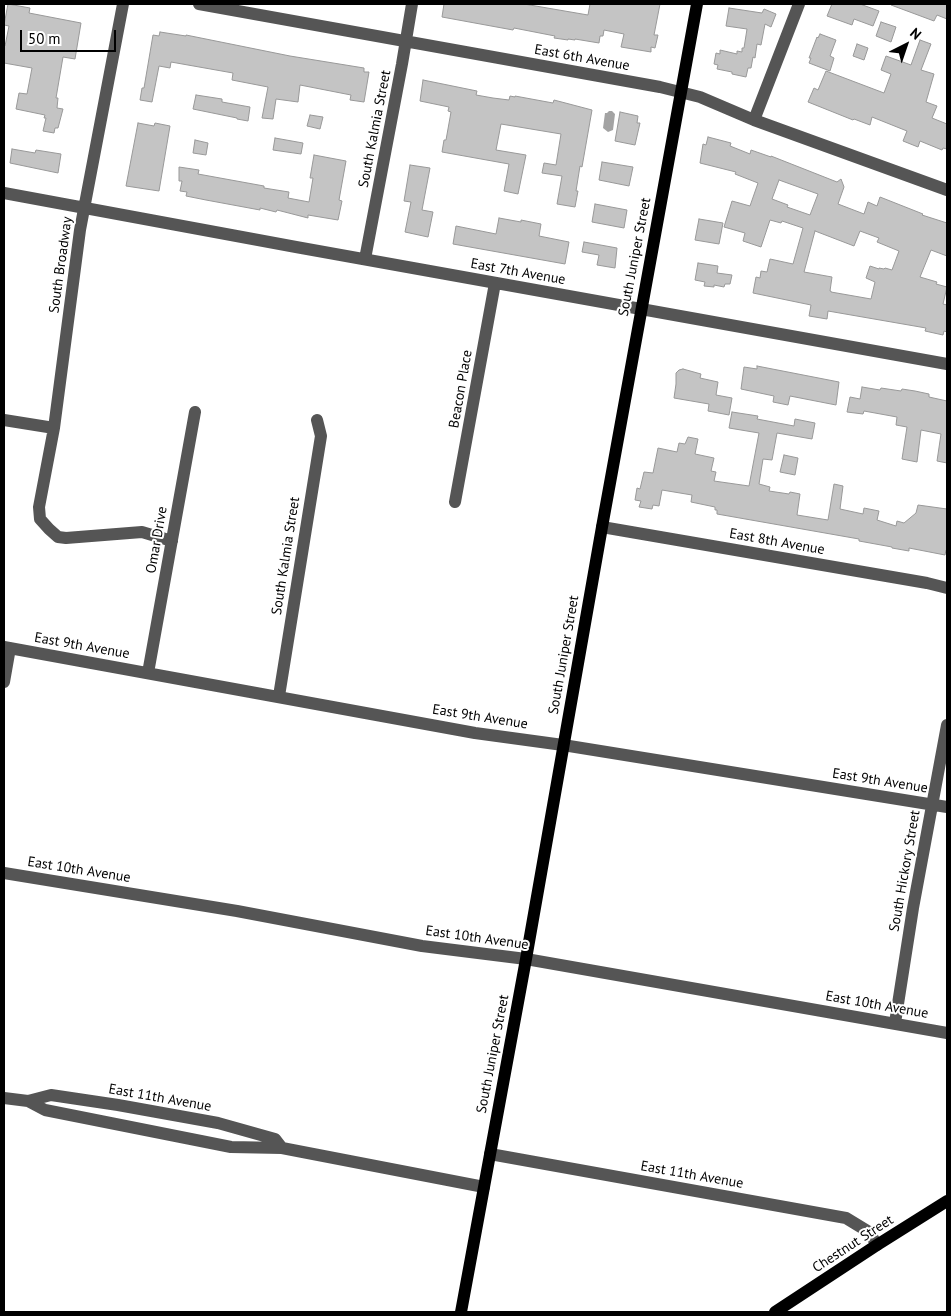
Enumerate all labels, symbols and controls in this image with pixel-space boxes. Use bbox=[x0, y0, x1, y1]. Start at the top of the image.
scale bar bbox=[22, 20, 119, 52]
north arrow bbox=[881, 20, 931, 70]
text: N bbox=[906, 24, 925, 43]
text: 50 m bbox=[28, 29, 61, 48]
street label: East 6th Avenue bbox=[533, 41, 631, 75]
street label: South Kalmia Street bbox=[355, 69, 395, 189]
street label: South Juniper Street bbox=[615, 196, 655, 318]
street label: South Broadway bbox=[46, 216, 76, 314]
street label: East 7th Avenue bbox=[469, 255, 567, 289]
street label: Beacon Place bbox=[446, 349, 476, 429]
street label: South Kalmia Street bbox=[268, 496, 304, 616]
street label: Omar Drive bbox=[143, 505, 171, 575]
street label: East 8th Avenue bbox=[728, 525, 826, 559]
street label: South Juniper Street bbox=[545, 594, 583, 716]
street label: East 9th Avenue bbox=[33, 629, 131, 663]
street label: East 9th Avenue bbox=[431, 701, 529, 733]
street label: East 9th Avenue bbox=[831, 765, 929, 797]
street label: South Hickory Street bbox=[886, 809, 924, 933]
street label: East 10th Avenue bbox=[26, 854, 132, 886]
street label: East 10th Avenue bbox=[424, 922, 530, 954]
street label: East 10th Avenue bbox=[824, 988, 930, 1022]
street label: South Juniper Street bbox=[473, 993, 513, 1115]
street label: East 11th Avenue bbox=[107, 1081, 213, 1115]
street label: East 11th Avenue bbox=[639, 1158, 745, 1192]
street label: Chestnut Street bbox=[809, 1212, 897, 1276]

